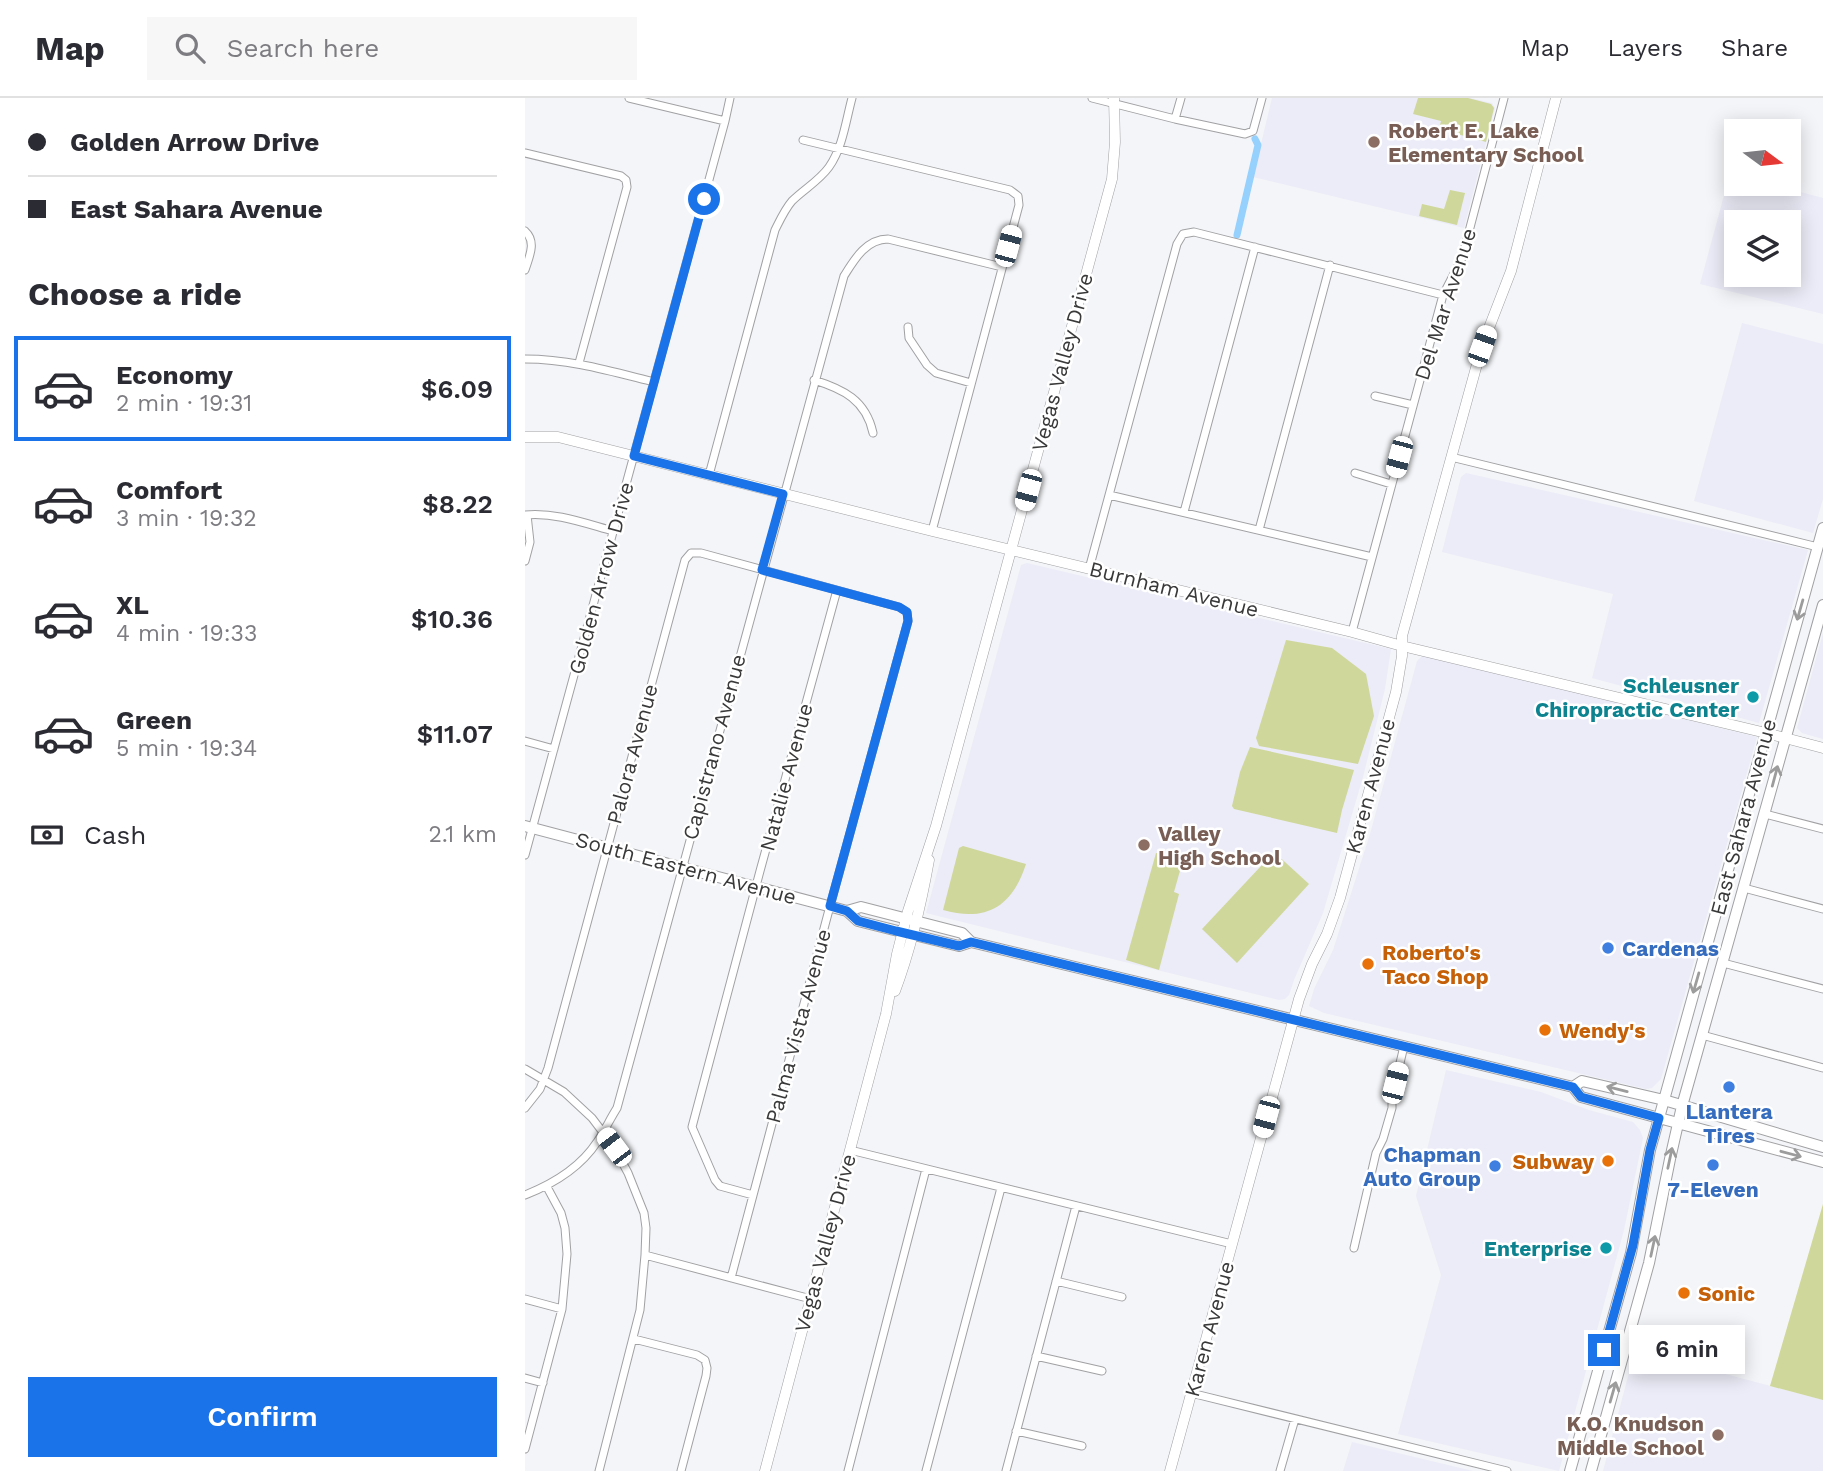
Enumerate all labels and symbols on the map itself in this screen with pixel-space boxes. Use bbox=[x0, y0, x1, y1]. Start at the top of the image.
place label: Robert E. Lake Elementary School bbox=[1388, 118, 1584, 167]
north arrow bbox=[1724, 119, 1801, 196]
marker: Robert E. Lake Elementary School bbox=[1366, 134, 1382, 150]
route start bbox=[688, 183, 720, 215]
car bbox=[993, 223, 1024, 269]
street label: Del Mar Avenue bbox=[1409, 225, 1481, 383]
street label: Vegas Valley Drive bbox=[1026, 270, 1098, 454]
car bbox=[1465, 323, 1500, 369]
car bbox=[1384, 434, 1415, 480]
car bbox=[1013, 467, 1044, 513]
street label: Golden Arrow Drive bbox=[563, 479, 639, 677]
street label: Burnham Avenue bbox=[1087, 556, 1261, 622]
one-way arrow bbox=[1793, 598, 1806, 620]
street label: Capistrano Avenue bbox=[677, 651, 751, 843]
place label: Schleusner Chiropractic Center bbox=[1535, 673, 1739, 722]
street label: Palora Avenue bbox=[601, 681, 663, 827]
marker: Schleusner Chiropractic Center bbox=[1745, 689, 1761, 705]
street label: Natalie Avenue bbox=[754, 700, 818, 854]
street label: Karen Avenue bbox=[1340, 715, 1400, 857]
street label: East Sahara Avenue bbox=[1705, 716, 1781, 918]
one-way arrow bbox=[1770, 766, 1783, 788]
place label: Valley High School bbox=[1158, 821, 1281, 870]
street label: South Eastern Avenue bbox=[573, 826, 799, 910]
marker: Valley High School bbox=[1136, 837, 1152, 853]
street label: Palma Vista Avenue bbox=[760, 926, 836, 1126]
place label: Cardenas bbox=[1622, 936, 1719, 961]
place label: Roberto's Taco Shop bbox=[1382, 940, 1489, 989]
marker: Cardenas bbox=[1600, 940, 1616, 956]
marker: Roberto's Taco Shop bbox=[1360, 956, 1376, 972]
one-way arrow bbox=[1689, 972, 1702, 994]
place label: Wendy's bbox=[1559, 1018, 1645, 1043]
marker: Wendy's bbox=[1537, 1022, 1553, 1038]
car bbox=[1380, 1060, 1411, 1106]
marker: Llantera Tires bbox=[1721, 1079, 1737, 1095]
one-way arrow bbox=[1606, 1082, 1629, 1095]
car bbox=[1251, 1094, 1282, 1140]
place label: Llantera Tires bbox=[1685, 1099, 1773, 1148]
car bbox=[593, 1124, 636, 1170]
place label: Chapman Auto Group bbox=[1363, 1142, 1481, 1191]
one-way arrow bbox=[1664, 1147, 1678, 1170]
one-way arrow bbox=[1780, 1148, 1802, 1161]
place label: Subway bbox=[1513, 1149, 1594, 1174]
street label: Vegas Valley Drive bbox=[789, 1151, 861, 1335]
marker: Subway bbox=[1600, 1153, 1616, 1169]
marker: 7-Eleven bbox=[1705, 1157, 1721, 1173]
marker: Chapman Auto Group bbox=[1487, 1158, 1503, 1174]
place label: 7-Eleven bbox=[1667, 1177, 1759, 1202]
one-way arrow bbox=[1646, 1235, 1660, 1258]
place label: Enterprise bbox=[1484, 1236, 1592, 1261]
marker: Enterprise bbox=[1598, 1240, 1614, 1256]
street label: Karen Avenue bbox=[1179, 1258, 1239, 1400]
place label: Sonic bbox=[1698, 1281, 1755, 1306]
marker: Sonic bbox=[1676, 1285, 1692, 1301]
callout: 6 min bbox=[1629, 1326, 1744, 1374]
route end bbox=[1588, 1334, 1620, 1366]
one-way arrow bbox=[1608, 1381, 1621, 1403]
place label: K.O. Knudson Middle School bbox=[1557, 1411, 1704, 1460]
marker: K.O. Knudson Middle School bbox=[1710, 1427, 1726, 1443]

